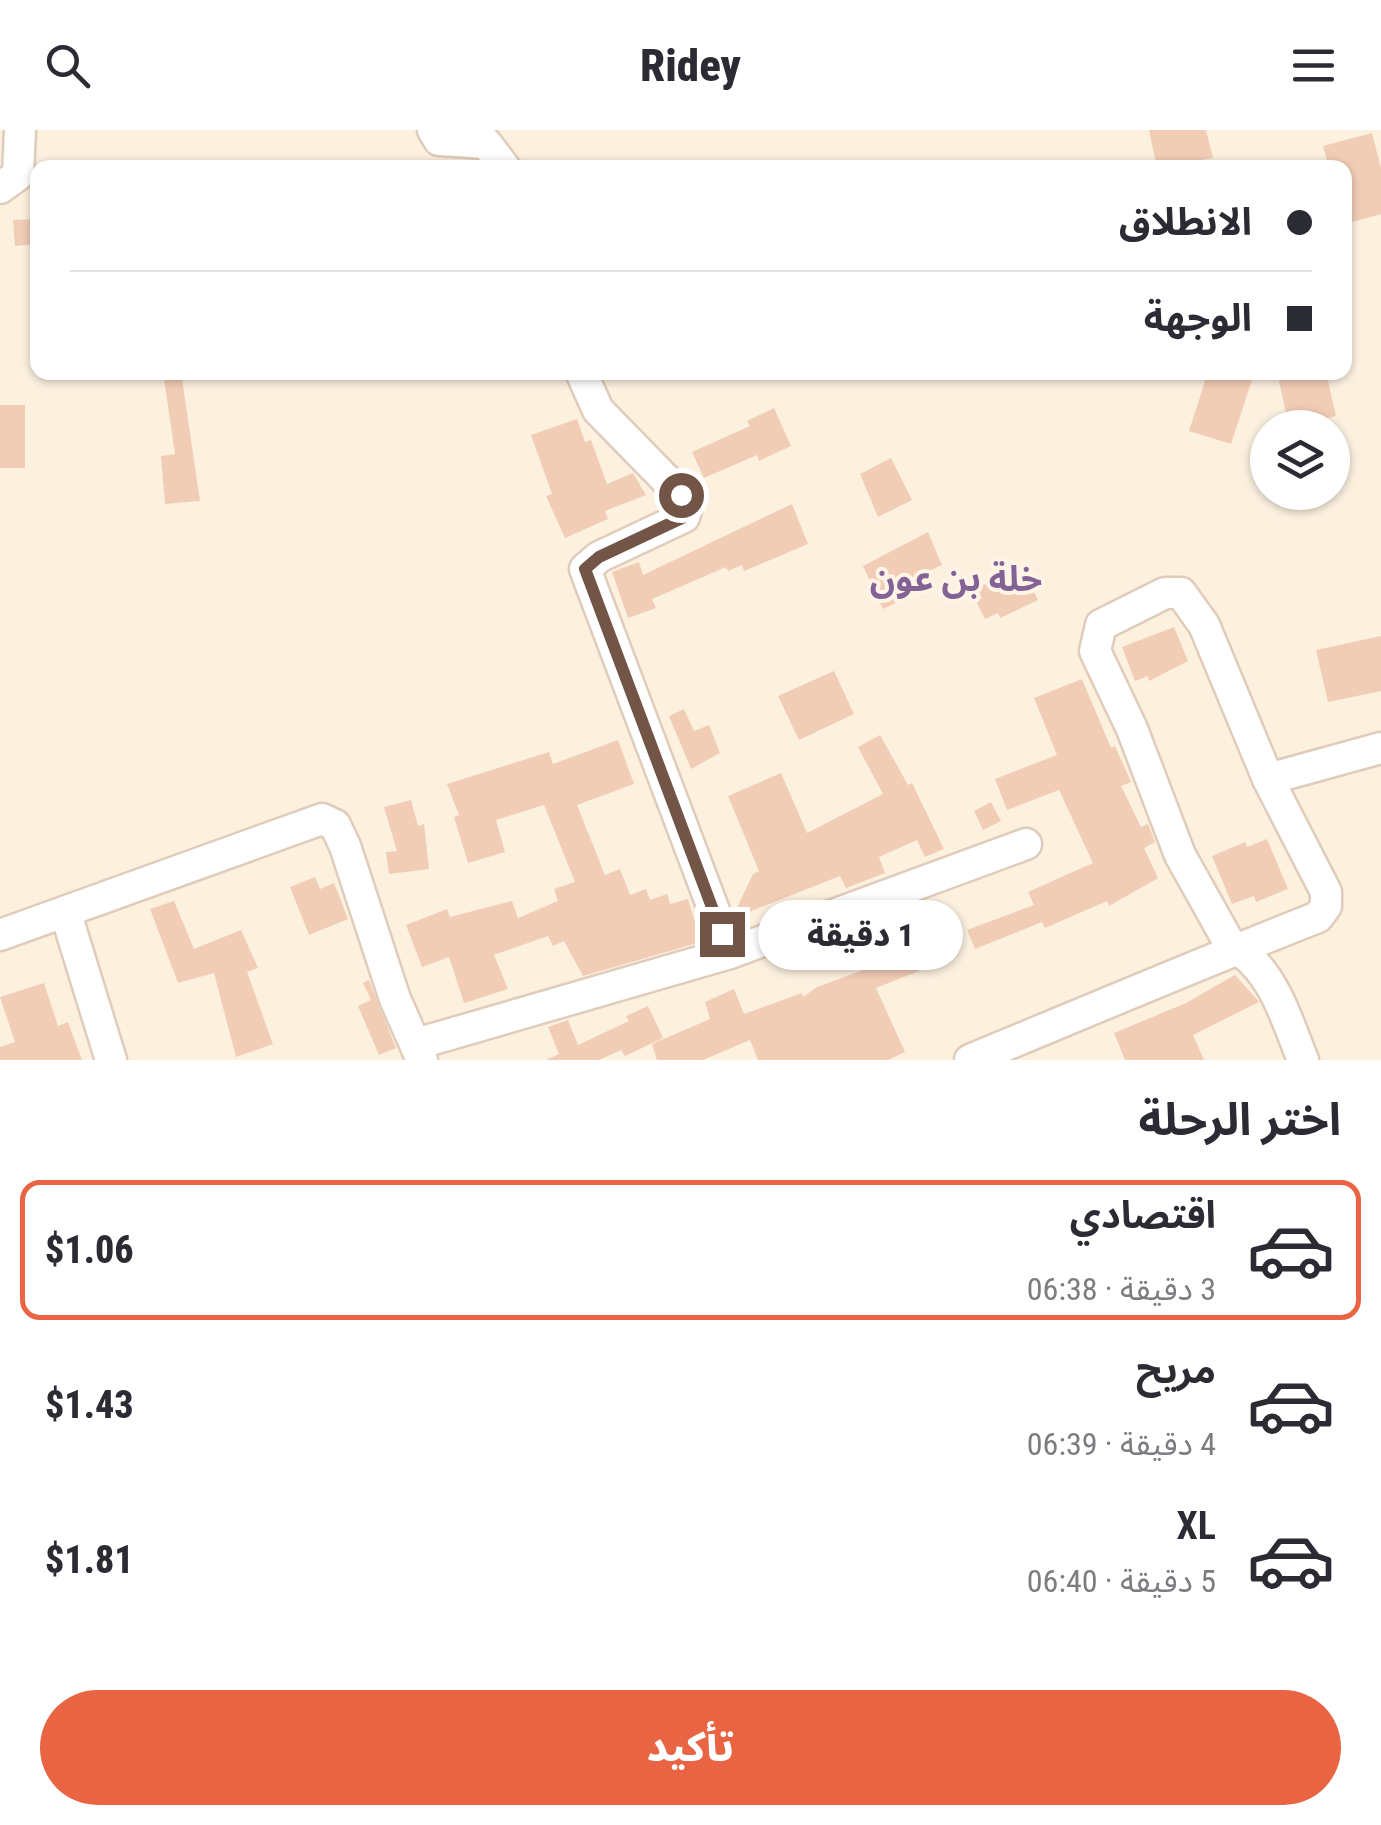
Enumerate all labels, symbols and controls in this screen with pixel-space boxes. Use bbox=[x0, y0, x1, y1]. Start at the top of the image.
icon: search bbox=[40, 38, 95, 93]
icon: menu bbox=[1286, 38, 1341, 93]
text: Ridey bbox=[640, 39, 741, 92]
text: الانطلاق bbox=[1119, 200, 1252, 244]
text: الوجهة bbox=[1144, 296, 1252, 340]
map controls bbox=[1250, 410, 1350, 510]
button: layers bbox=[1250, 410, 1350, 510]
route start bbox=[659, 473, 704, 518]
district label: خلة بن عون bbox=[870, 559, 1042, 600]
callout: 1 دقيقة bbox=[757, 899, 962, 969]
route end bbox=[700, 912, 745, 957]
text: 1 دقيقة bbox=[807, 916, 914, 954]
text: اختر الرحلة bbox=[1138, 1093, 1341, 1146]
text: اقتصادي bbox=[1070, 1193, 1216, 1237]
icon: car bbox=[1246, 1205, 1336, 1295]
text: $1.06 bbox=[45, 1228, 134, 1272]
text: 3 دقيقة · 06:38 bbox=[1027, 1270, 1216, 1308]
text: مريح bbox=[1136, 1348, 1216, 1392]
icon: car bbox=[1246, 1360, 1336, 1450]
text: $1.43 bbox=[45, 1383, 134, 1427]
text: 4 دقيقة · 06:39 bbox=[1027, 1425, 1216, 1463]
text: XL bbox=[1177, 1504, 1216, 1548]
icon: car bbox=[1246, 1515, 1336, 1605]
text: $1.81 bbox=[45, 1538, 134, 1582]
text: 5 دقيقة · 06:40 bbox=[1027, 1562, 1216, 1600]
button: تأكيد bbox=[40, 1690, 1341, 1805]

